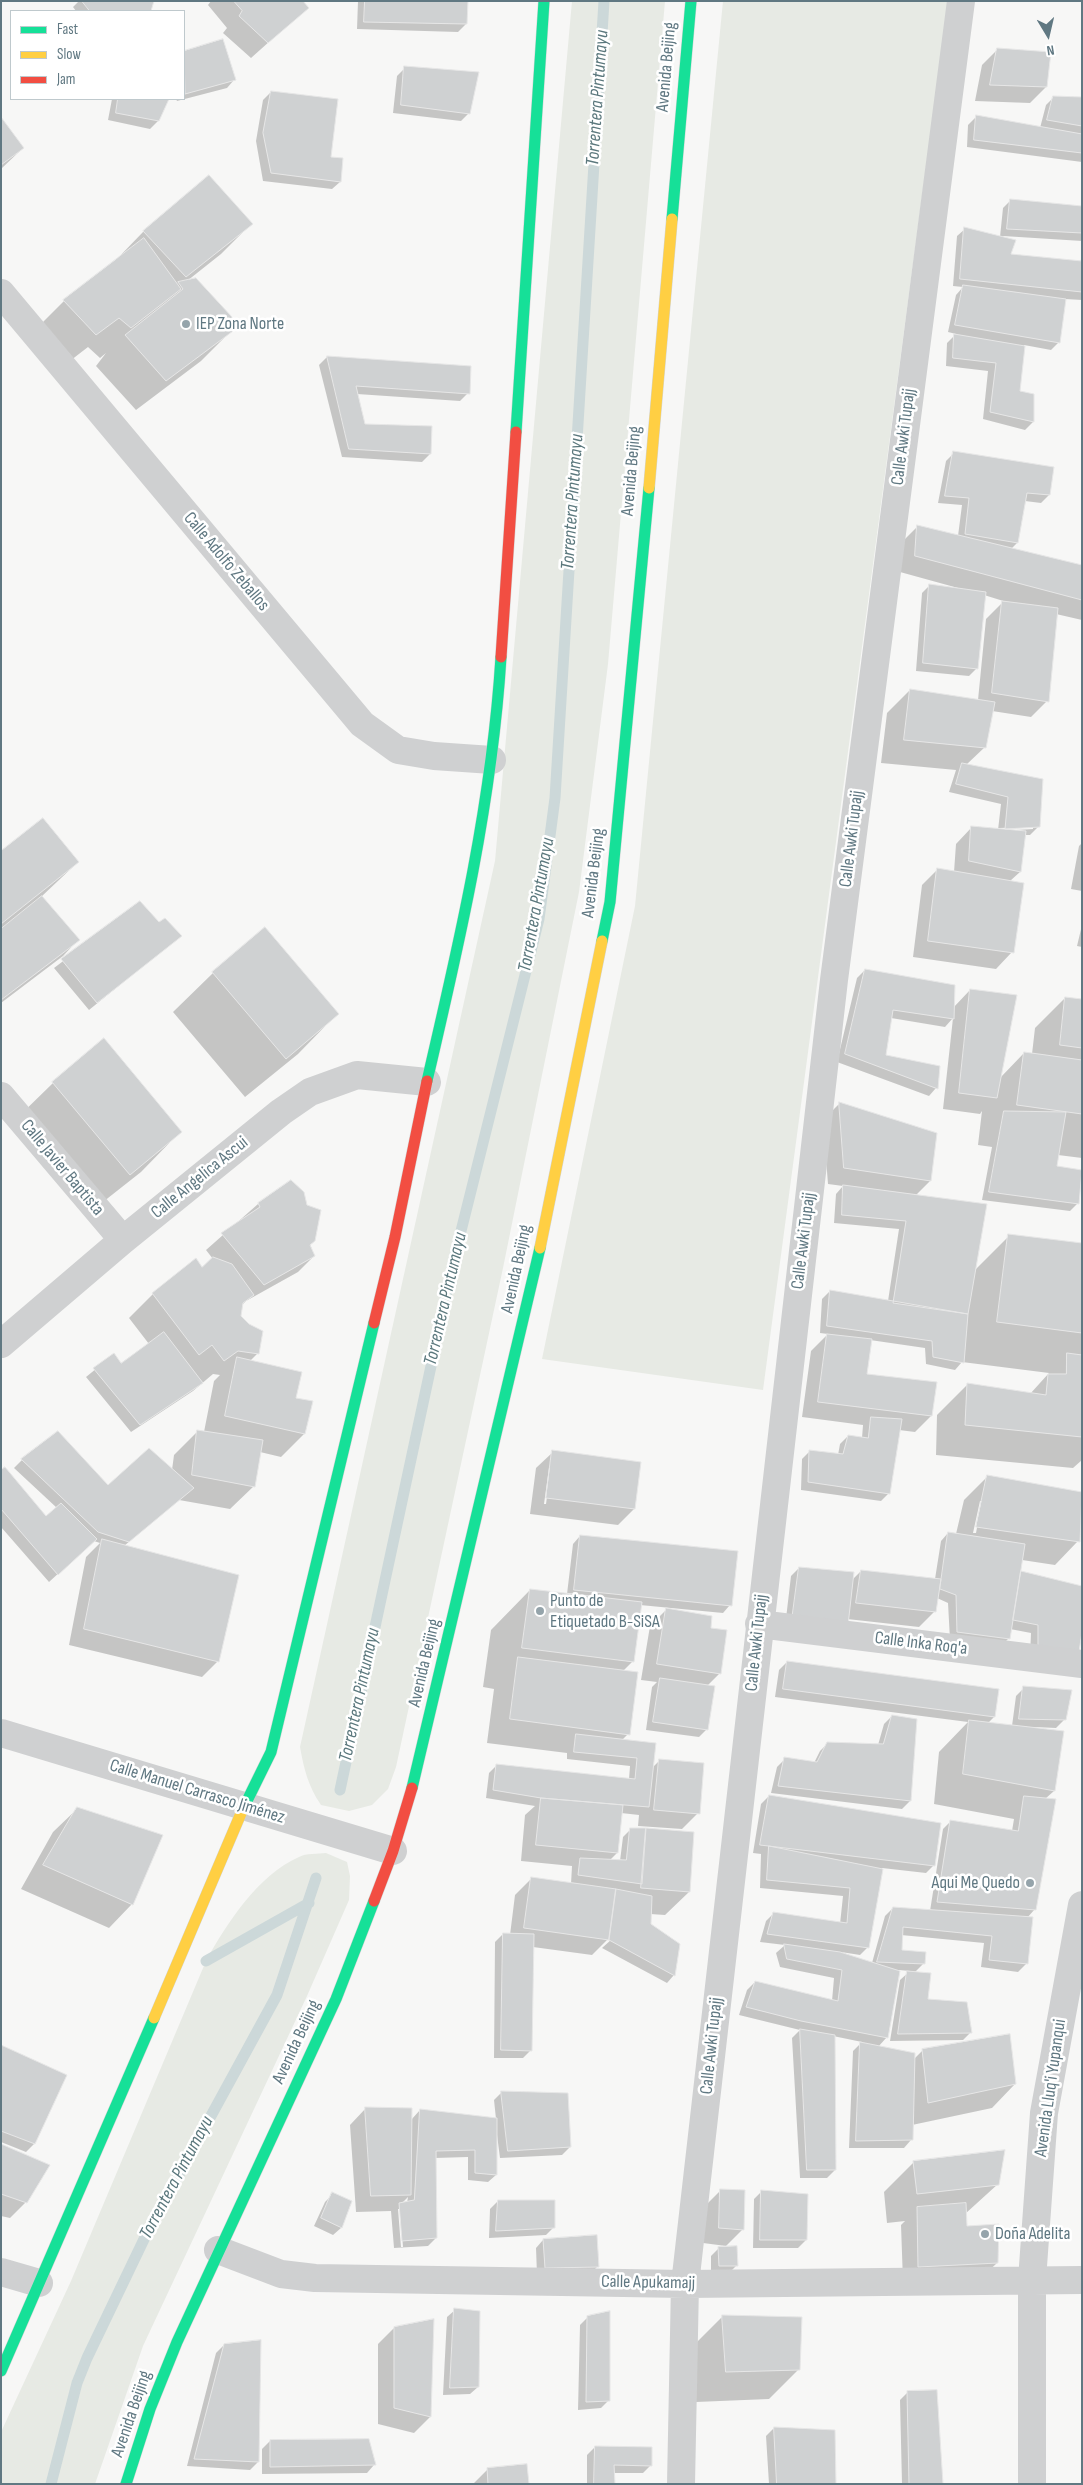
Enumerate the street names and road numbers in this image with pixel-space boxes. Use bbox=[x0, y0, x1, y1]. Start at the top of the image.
street label: Avenida Beijing bbox=[652, 21, 682, 113]
street label: Calle Awki Tupajj bbox=[887, 387, 921, 487]
street label: Avenida Beijing bbox=[617, 425, 647, 517]
street label: Calle Adolfo Zeballos bbox=[178, 508, 274, 616]
street label: Calle Awki Tupajj bbox=[835, 789, 869, 889]
street label: Avenida Beijing bbox=[578, 827, 610, 919]
street label: Calle Javier Baptista bbox=[16, 1116, 108, 1220]
street label: Calle Angelica Ascui bbox=[147, 1132, 253, 1224]
street label: Calle Awki Tupajj bbox=[787, 1191, 821, 1291]
street label: Avenida Beijing bbox=[497, 1223, 537, 1315]
street label: Calle Awki Tupajj bbox=[741, 1594, 773, 1692]
street label: Avenida Beijing bbox=[404, 1617, 446, 1709]
street label: Calle Inka Roq'a bbox=[874, 1628, 968, 1660]
street label: Calle Manuel Carrasco Jiménez bbox=[107, 1755, 287, 1829]
street label: Avenida Beijing bbox=[268, 1997, 326, 2087]
street label: Calle Awki Tupajj bbox=[696, 1997, 728, 2095]
street label: Avenida Lluq'i Yupanqui bbox=[1031, 2018, 1071, 2158]
street label: Calle Apukamajj bbox=[601, 2271, 695, 2295]
street label: Avenida Beijing bbox=[107, 2368, 157, 2460]

